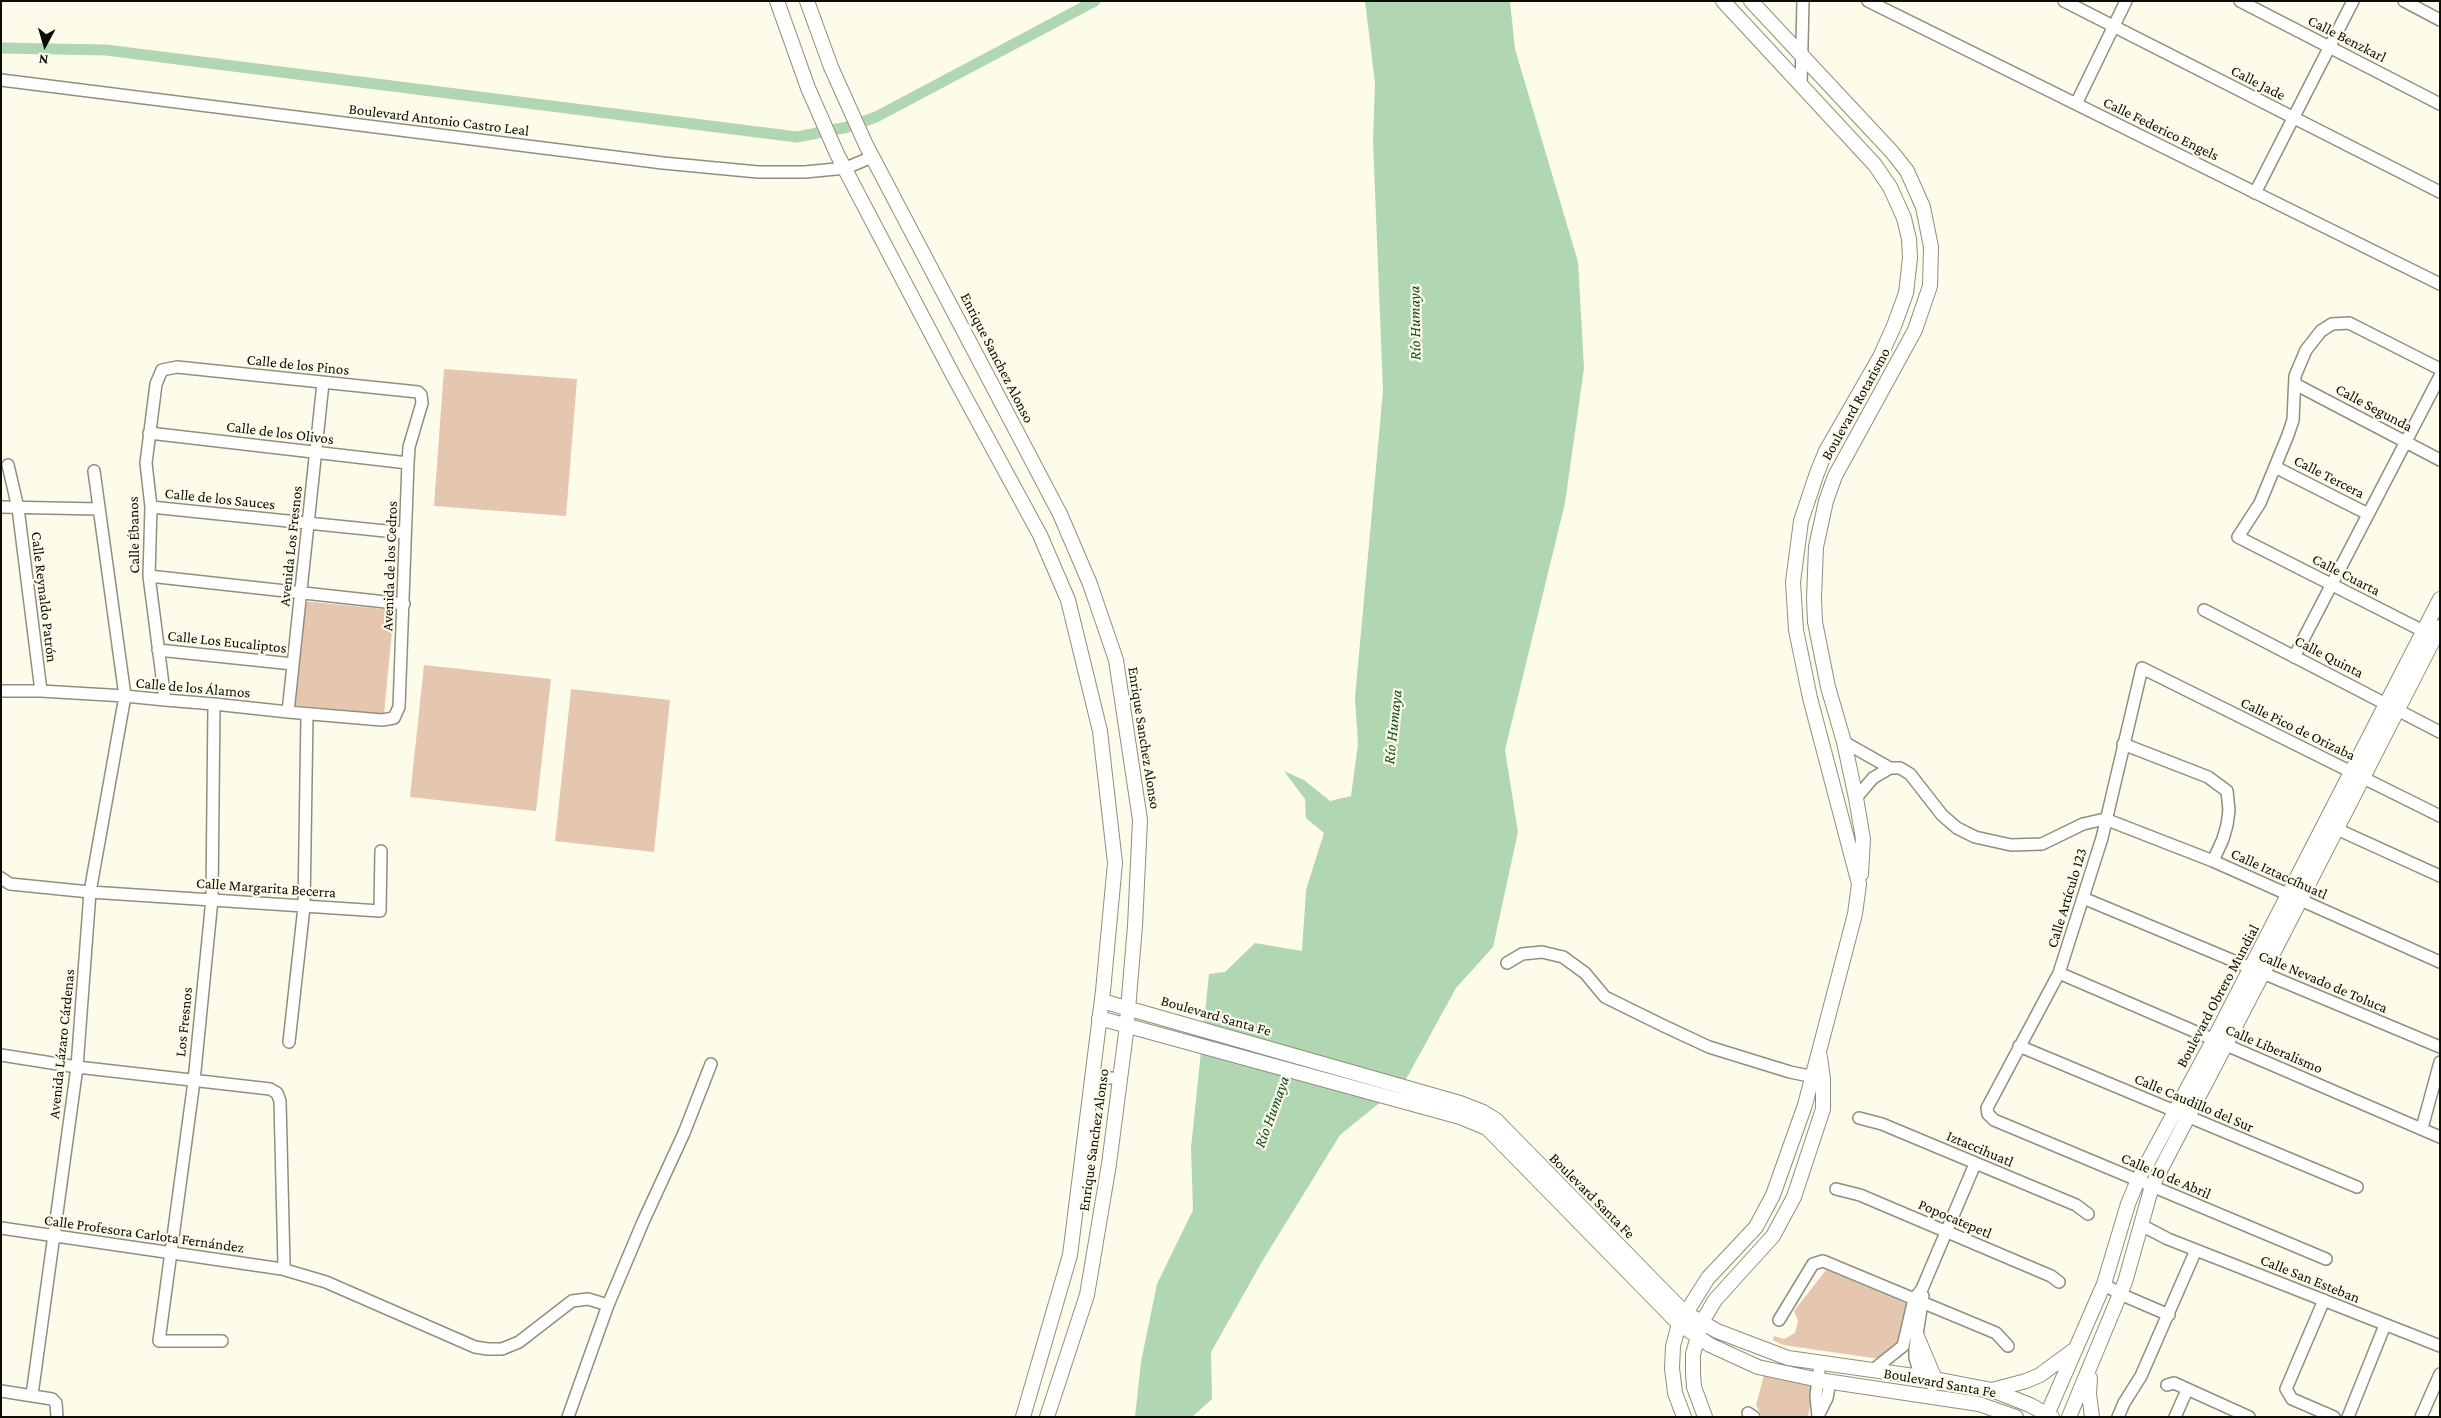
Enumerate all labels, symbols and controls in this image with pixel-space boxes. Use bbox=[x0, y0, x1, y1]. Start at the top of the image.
street label: Calle Benzkarl bbox=[2305, 12, 2389, 66]
north arrow bbox=[20, 20, 70, 70]
text: N bbox=[38, 51, 49, 68]
street label: Calle Jade bbox=[2228, 62, 2288, 104]
street label: Calle Federico Engels bbox=[2100, 93, 2222, 165]
street label: Boulevard Antonio Castro Leal bbox=[348, 100, 530, 140]
water label: Río Humaya bbox=[1405, 285, 1425, 361]
street label: Enrique Sanchez Alonso bbox=[956, 290, 1038, 426]
street label: Boulevard Rotarismo bbox=[1818, 345, 1894, 463]
street label: Calle de los Pinos bbox=[246, 351, 350, 379]
street label: Calle Segunda bbox=[2332, 380, 2416, 436]
street label: Calle de los Olivos bbox=[225, 417, 335, 449]
street label: Calle Tercera bbox=[2291, 452, 2367, 502]
street label: Calle de los Sauces bbox=[164, 484, 276, 514]
street label: Avenida Los Fresnos bbox=[276, 485, 306, 607]
street label: Calle Ébanos bbox=[124, 496, 144, 574]
street label: Avenida de los Cedros bbox=[379, 501, 401, 631]
street label: Calle Reynaldo Patrón bbox=[27, 531, 61, 663]
street label: Calle Cuarta bbox=[2309, 550, 2383, 600]
street label: Calle Los Eucaliptos bbox=[167, 627, 287, 657]
street label: Calle Quinta bbox=[2292, 632, 2366, 682]
street label: Enrique Sanchez Alonso bbox=[1124, 666, 1164, 810]
street label: Calle de los Álamos bbox=[135, 674, 251, 702]
water label: Río Humaya bbox=[1380, 689, 1406, 765]
street label: Calle Pico de Orizaba bbox=[2238, 693, 2358, 765]
street label: Calle Iztaccíhuatl bbox=[2228, 845, 2330, 903]
street label: Calle Artículo 123 bbox=[2043, 846, 2091, 950]
street label: Calle Margarita Becerra bbox=[195, 874, 337, 902]
street label: Boulevard Obrero Mundial bbox=[2173, 921, 2263, 1071]
street label: Calle Nevado de Toluca bbox=[2256, 947, 2390, 1017]
street label: Avenida Lázaro Cárdenas bbox=[45, 968, 79, 1120]
street label: Los Fresnos bbox=[171, 986, 197, 1058]
street label: Boulevard Santa Fe bbox=[1159, 992, 1273, 1040]
street label: Calle Liberalismo bbox=[2223, 1020, 2325, 1078]
street label: Enrique Sanchez Alonso bbox=[1075, 1068, 1113, 1212]
street label: Calle Caudillo del Sur bbox=[2131, 1070, 2257, 1136]
water label: Río Humaya bbox=[1250, 1074, 1294, 1150]
street label: Iztaccihuatl bbox=[1944, 1127, 2016, 1171]
street label: Boulevard Santa Fe bbox=[1545, 1149, 1639, 1243]
street label: Calle 10 de Abril bbox=[2118, 1149, 2214, 1203]
street label: Popocatepetl bbox=[1916, 1195, 1994, 1243]
street label: Calle Profesora Carlota Fernández bbox=[43, 1211, 245, 1257]
street label: Calle San Esteban bbox=[2258, 1251, 2362, 1307]
street label: Boulevard Santa Fe bbox=[1882, 1364, 1998, 1402]

